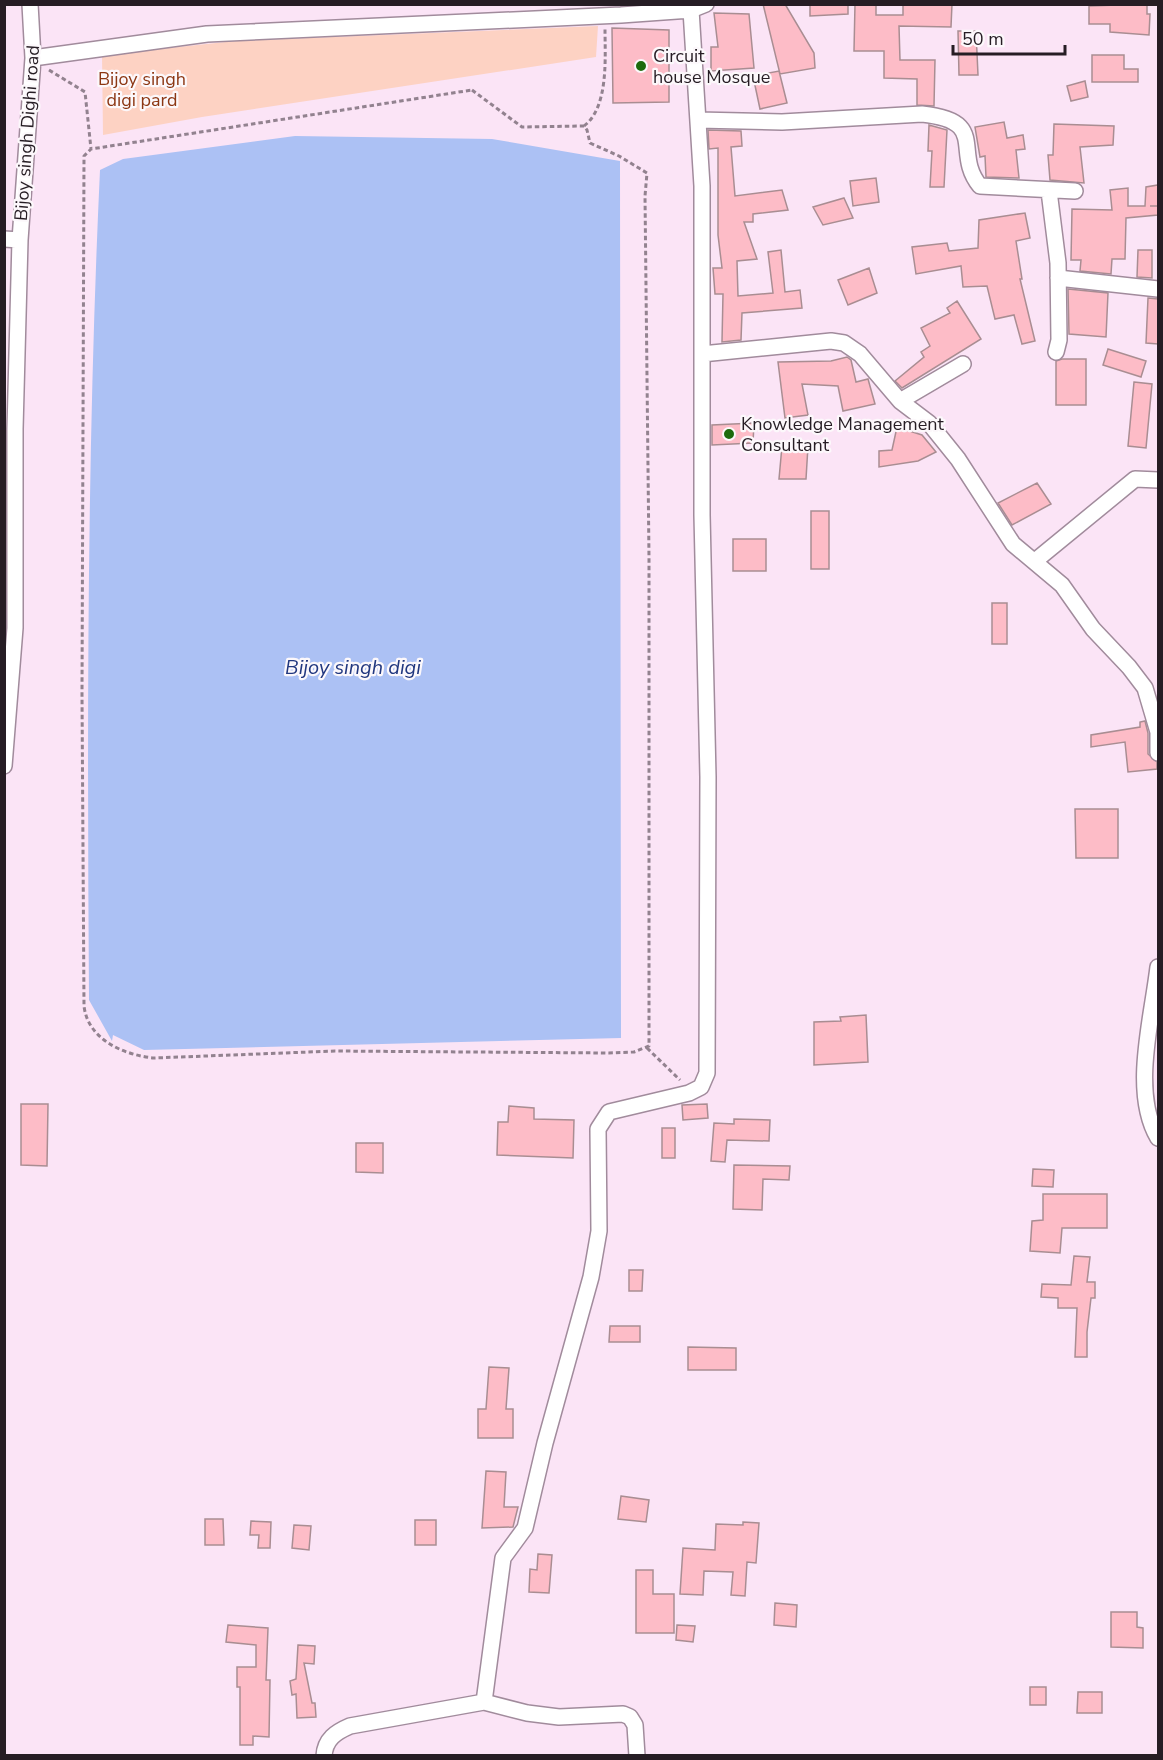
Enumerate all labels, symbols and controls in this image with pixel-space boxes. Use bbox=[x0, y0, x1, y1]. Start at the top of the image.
scale bar bbox=[953, 18, 1066, 56]
text: 50 m bbox=[962, 27, 1004, 51]
street label: Bijoy singh Dighi road bbox=[9, 44, 45, 222]
place label: Circuit house Mosque bbox=[653, 44, 770, 89]
marker: Circuit house Mosque bbox=[634, 59, 648, 73]
park label: Bijoy singh digi pard bbox=[98, 67, 186, 112]
place label: Knowledge Management Consultant bbox=[741, 412, 945, 457]
marker: Knowledge Management Consultant bbox=[722, 427, 736, 441]
water label: Bijoy singh digi bbox=[285, 654, 421, 681]

